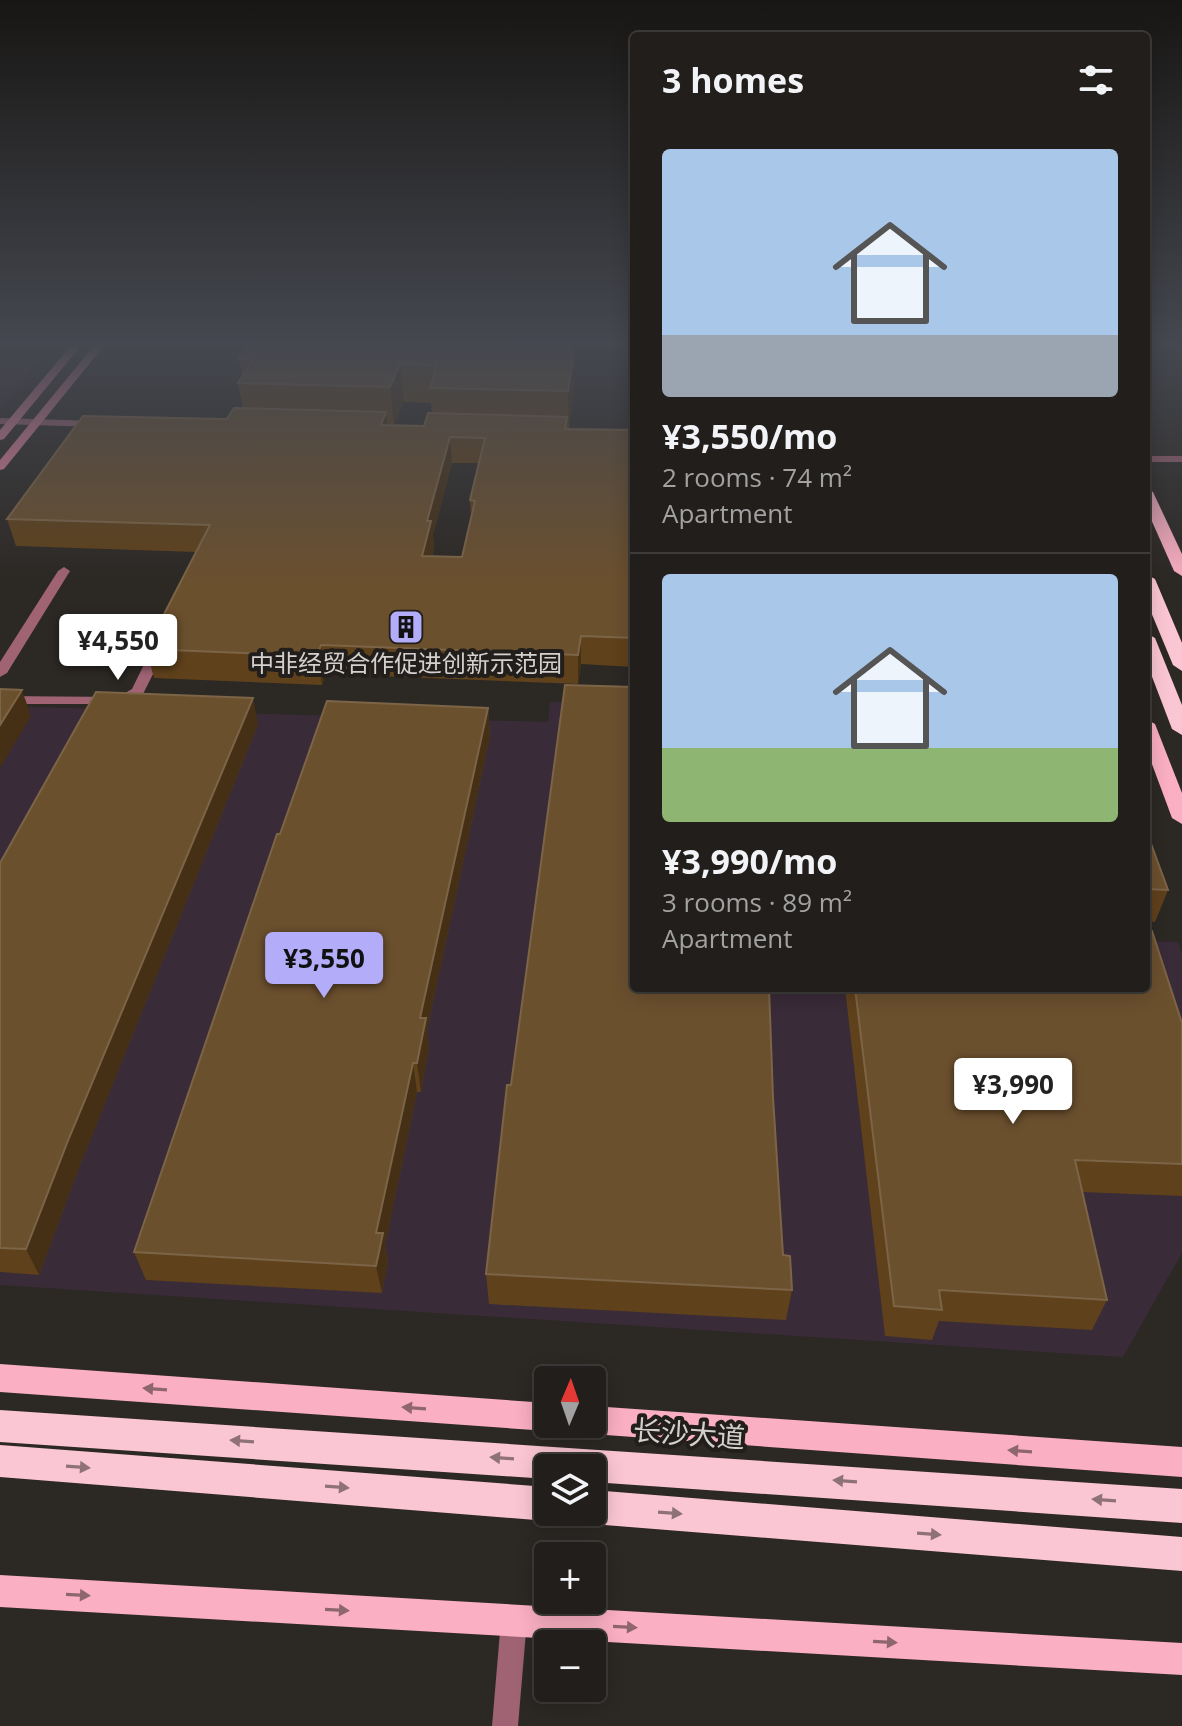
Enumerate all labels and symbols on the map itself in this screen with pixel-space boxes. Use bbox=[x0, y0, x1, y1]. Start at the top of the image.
building icon: 中非经贸合作促进创新示范园 bbox=[387, 608, 425, 646]
pin: ¥4,550 bbox=[53, 614, 183, 682]
place label: 中非经贸合作促进创新示范园 bbox=[250, 646, 562, 679]
pin: ¥3,550 bbox=[259, 932, 389, 1000]
pin: ¥3,990 bbox=[948, 1058, 1078, 1126]
north arrow bbox=[534, 1366, 606, 1438]
one-way arrow bbox=[142, 1382, 167, 1395]
one-way arrow bbox=[401, 1401, 426, 1414]
street label: 长沙大道 bbox=[632, 1410, 746, 1456]
one-way arrow bbox=[229, 1435, 254, 1448]
one-way arrow bbox=[1007, 1444, 1032, 1457]
one-way arrow bbox=[489, 1451, 514, 1464]
one-way arrow bbox=[66, 1461, 91, 1474]
one-way arrow bbox=[832, 1474, 857, 1487]
one-way arrow bbox=[325, 1481, 350, 1494]
one-way arrow bbox=[1091, 1493, 1116, 1506]
one-way arrow bbox=[658, 1507, 683, 1520]
one-way arrow bbox=[917, 1528, 942, 1541]
one-way arrow bbox=[66, 1589, 91, 1602]
one-way arrow bbox=[325, 1604, 350, 1617]
one-way arrow bbox=[613, 1621, 638, 1634]
one-way arrow bbox=[873, 1635, 898, 1648]

